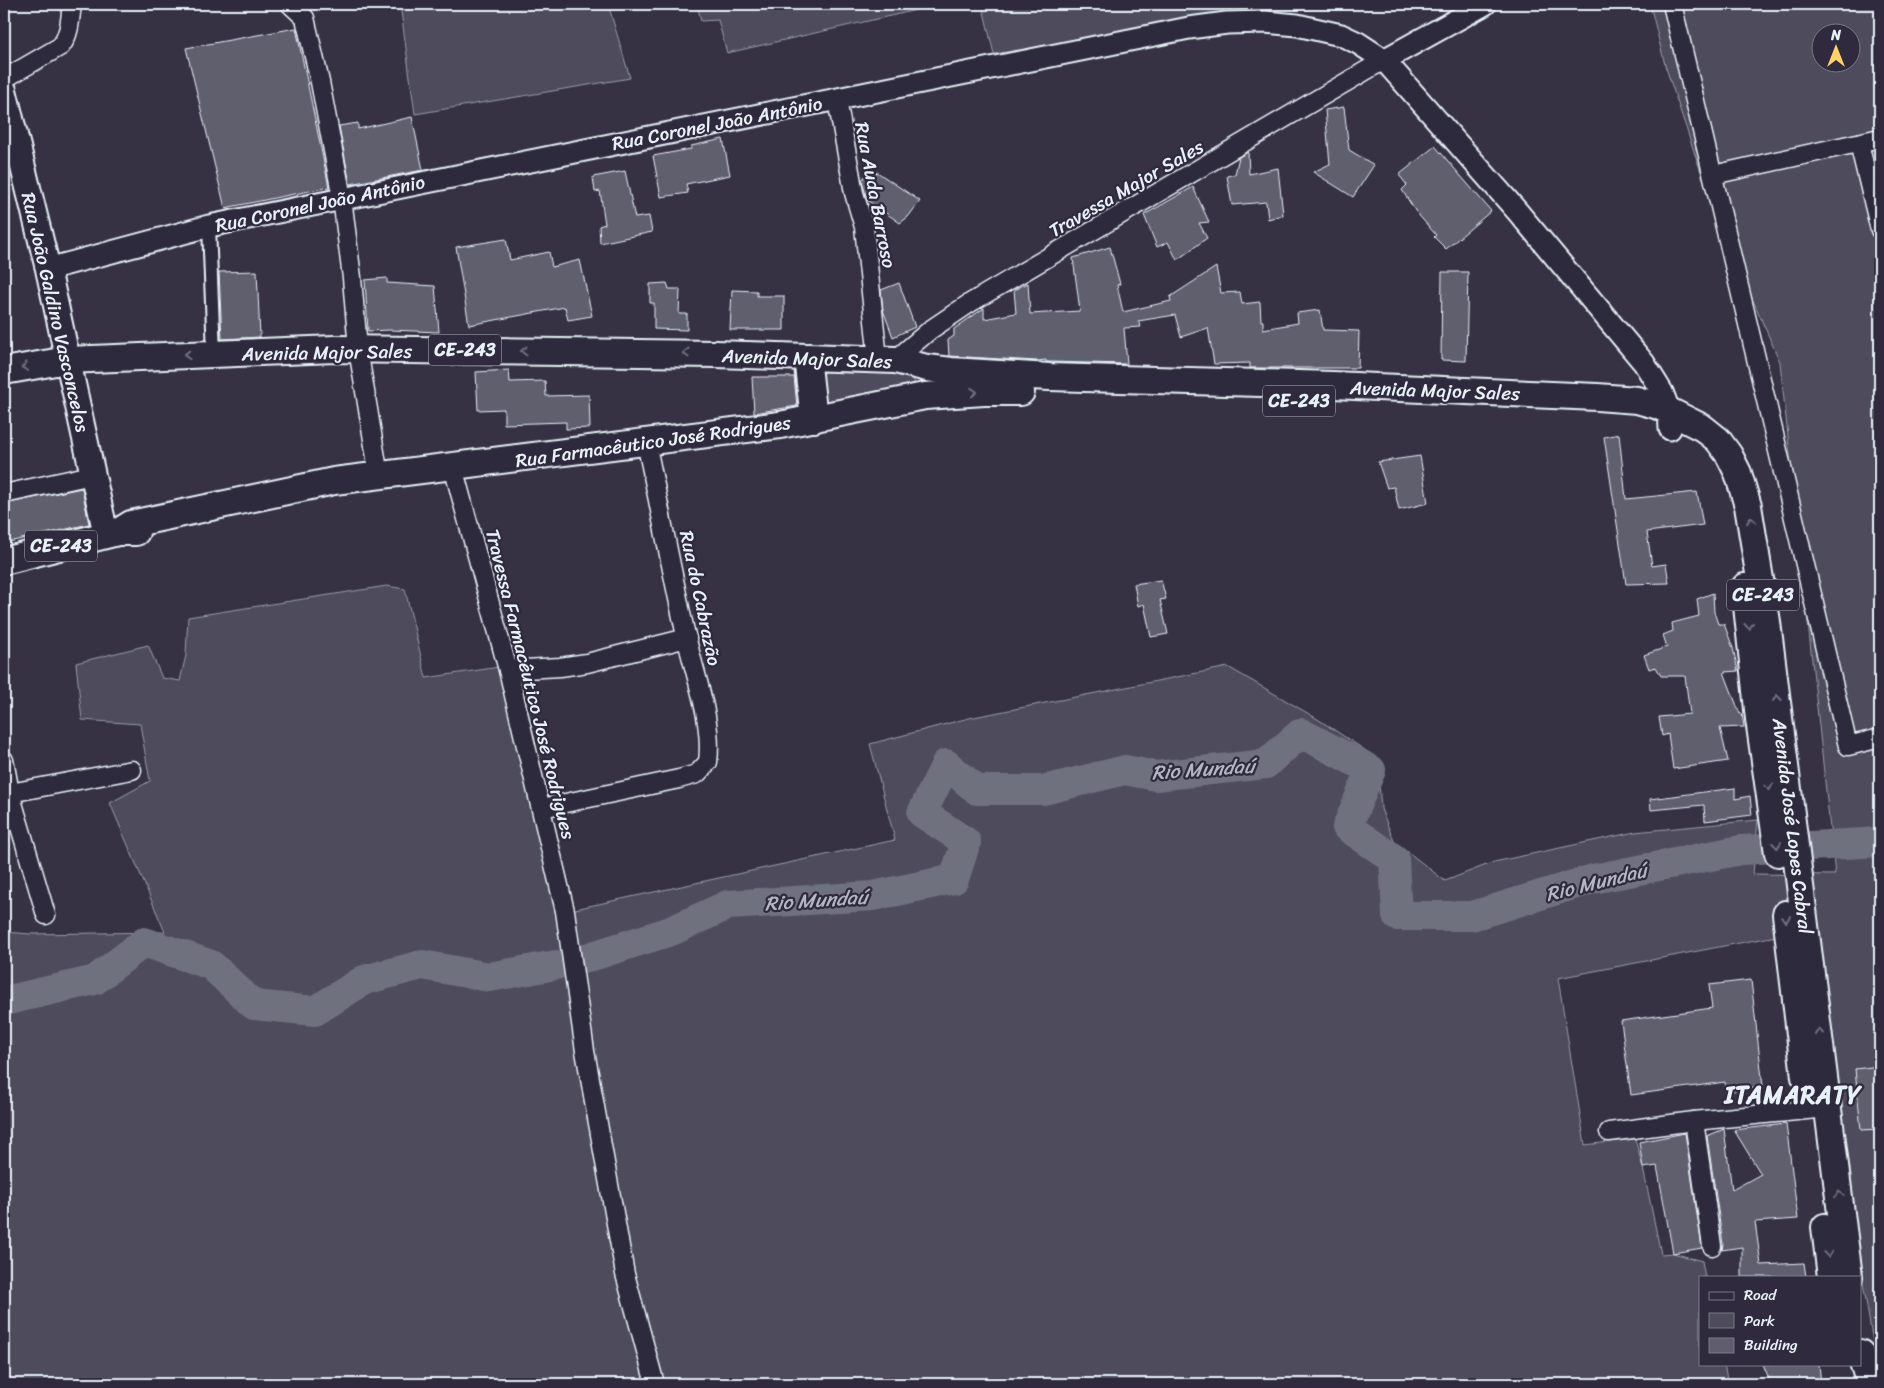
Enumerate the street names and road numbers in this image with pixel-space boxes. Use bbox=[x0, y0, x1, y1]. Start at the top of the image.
street label: Rua Coronel João Antônio bbox=[609, 87, 825, 160]
street label: Rua Auda Barroso bbox=[845, 119, 906, 271]
street label: Travessa Major Sales bbox=[1042, 130, 1210, 246]
street label: Rua Coronel João Antônio bbox=[212, 165, 428, 242]
street label: Rua João Galdino Vasconcelos bbox=[12, 189, 99, 435]
road number: CE-243 bbox=[429, 334, 501, 366]
street label: Avenida Major Sales bbox=[241, 335, 413, 370]
street label: Avenida Major Sales bbox=[720, 339, 893, 378]
street label: Avenida Major Sales bbox=[1348, 371, 1521, 410]
road number: CE-243 bbox=[1263, 386, 1335, 416]
street label: Rua Farmacêutico José Rodrigues bbox=[513, 406, 793, 477]
street label: Travessa Farmacêutico José Rodrigues bbox=[476, 525, 585, 843]
street label: Rua do Cabrazão bbox=[670, 527, 731, 669]
road number: CE-243 bbox=[25, 530, 97, 562]
road number: CE-243 bbox=[1727, 580, 1799, 610]
street label: Avenida José Lopes Cabral bbox=[1763, 715, 1822, 937]

